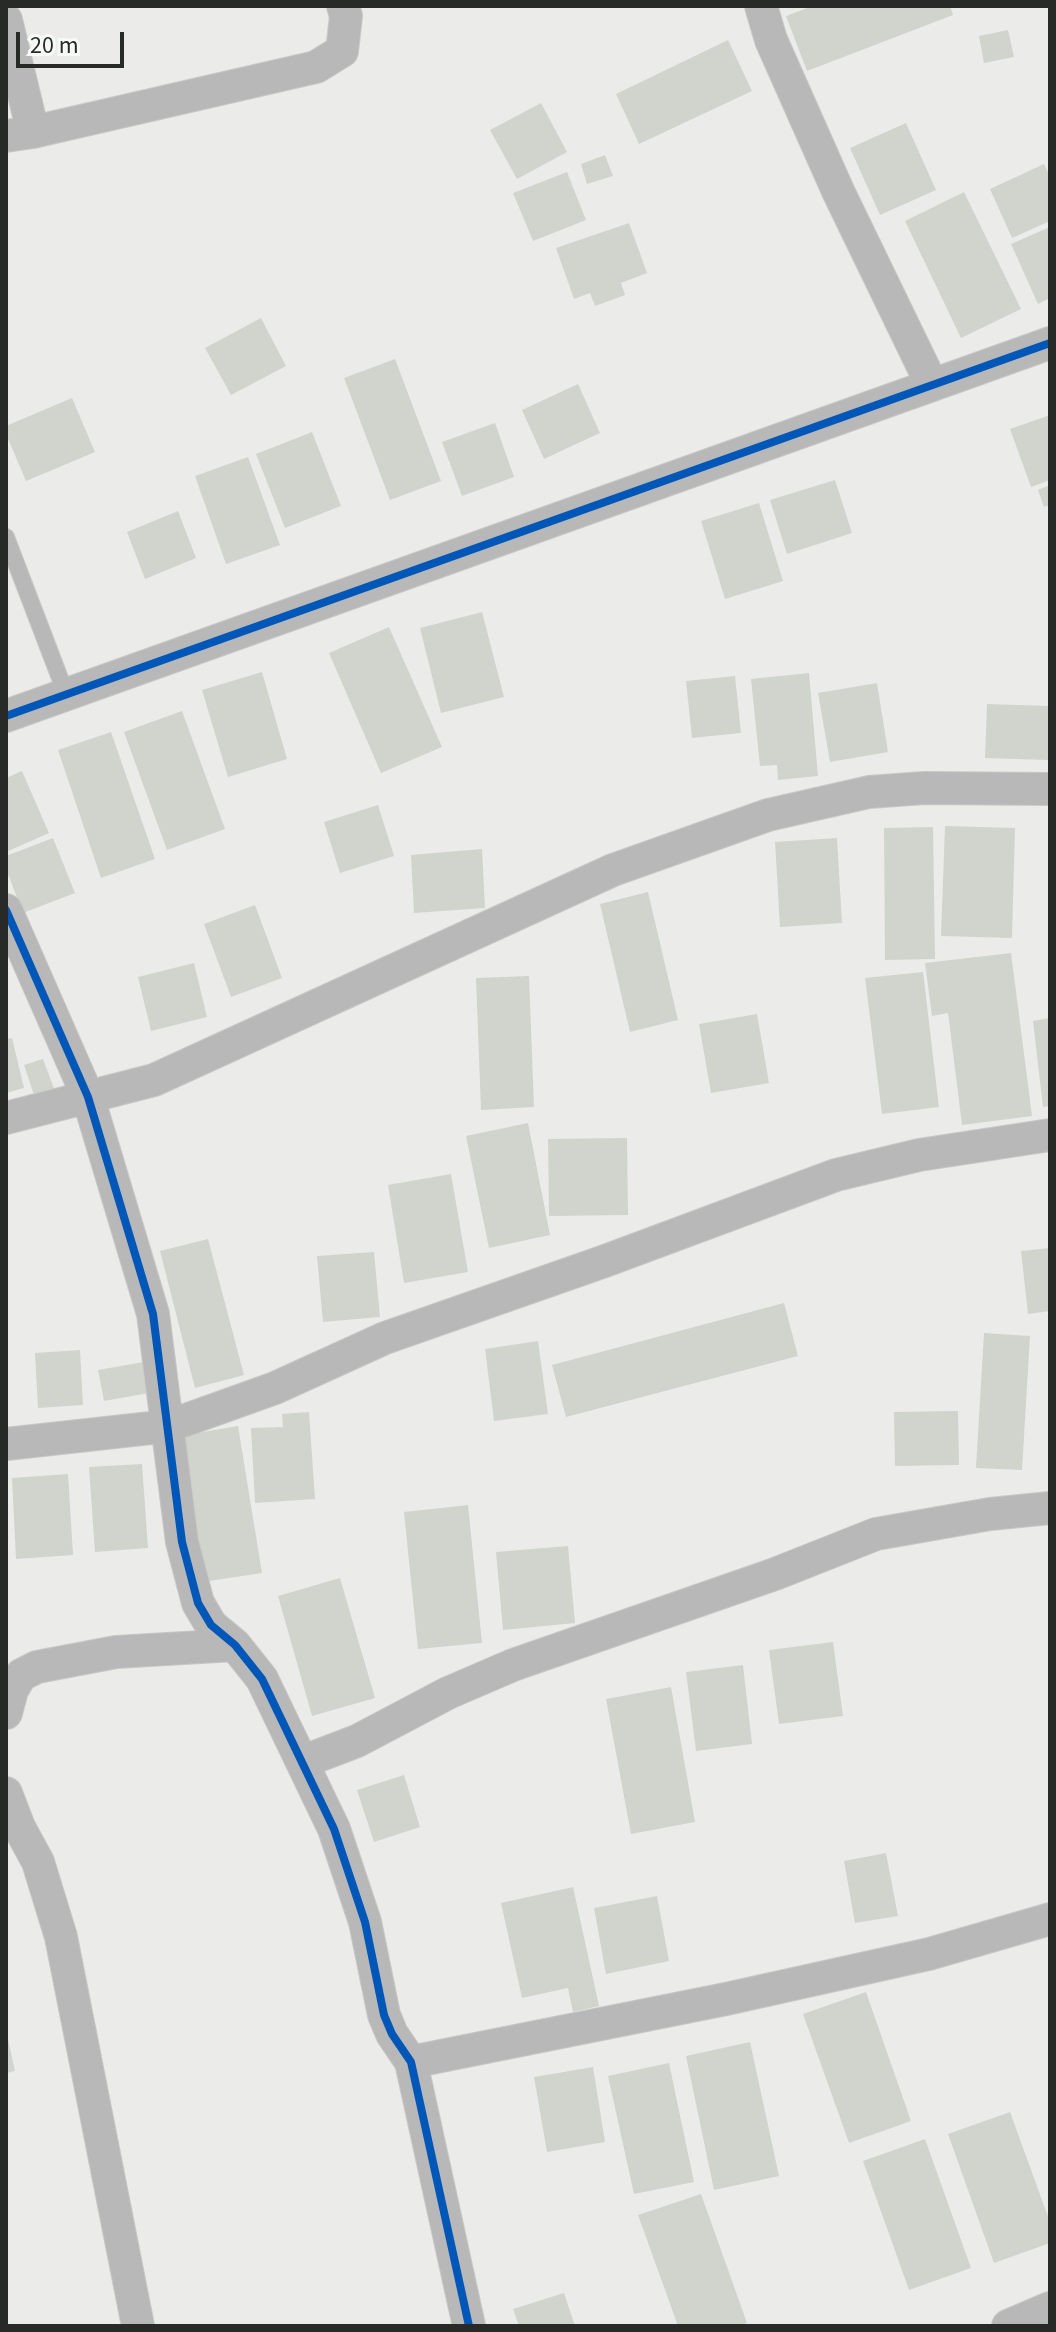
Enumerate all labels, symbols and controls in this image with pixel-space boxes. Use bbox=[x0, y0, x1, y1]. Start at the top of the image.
scale bar bbox=[20, 16, 128, 66]
text: 20 m bbox=[30, 28, 79, 63]

